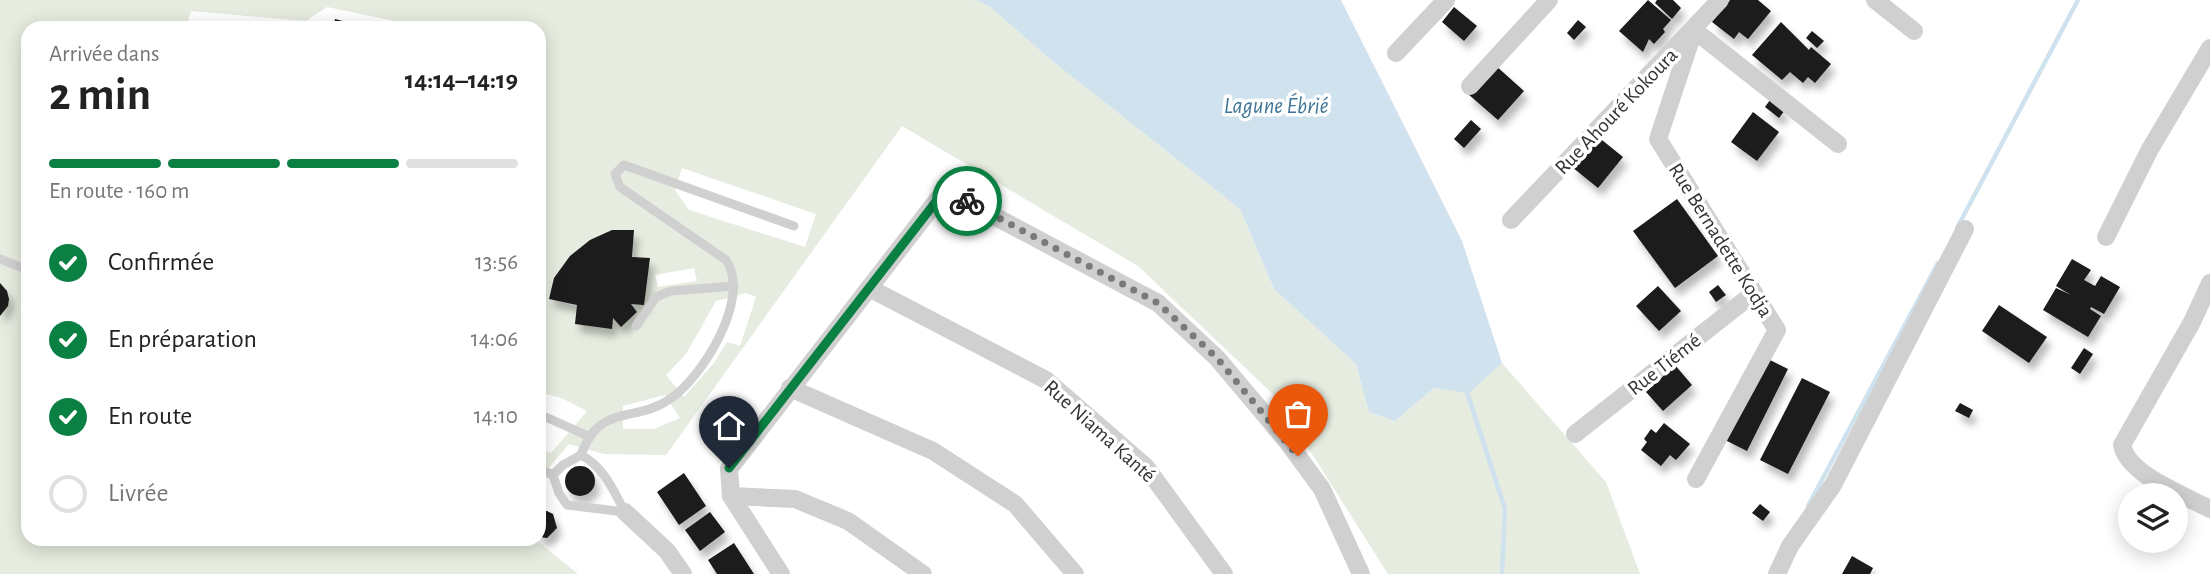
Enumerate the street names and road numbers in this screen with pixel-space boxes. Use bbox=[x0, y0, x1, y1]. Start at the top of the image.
street label: Rue Ahouré Kokoura bbox=[1551, 44, 1682, 179]
street label: Rue Bernadette Kodja bbox=[1665, 159, 1777, 321]
street label: Rue Tiémé bbox=[1624, 329, 1705, 399]
street label: Rue Niama Kanté bbox=[1040, 376, 1159, 487]

